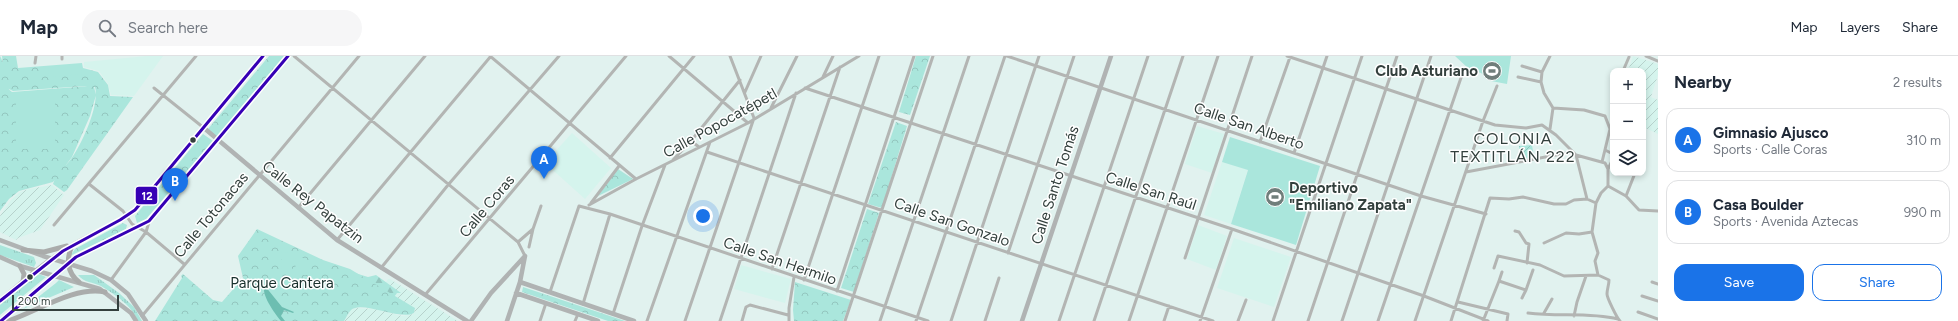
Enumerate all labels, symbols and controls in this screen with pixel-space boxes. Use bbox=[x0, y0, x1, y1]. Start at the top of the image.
search box bbox=[82, 10, 362, 46]
text: Map bbox=[20, 16, 58, 39]
icon: search bbox=[96, 17, 118, 39]
text: Search here bbox=[128, 19, 208, 37]
text: Map bbox=[1790, 19, 1818, 36]
text: Layers bbox=[1840, 19, 1880, 36]
text: Share bbox=[1902, 19, 1938, 36]
sports icon: Club Asturiano bbox=[1481, 60, 1503, 82]
place label: Club Asturiano bbox=[1375, 62, 1478, 80]
map controls bbox=[1610, 68, 1646, 176]
button: + bbox=[1610, 68, 1646, 104]
text: Nearby bbox=[1674, 72, 1732, 92]
text: 2 results bbox=[1893, 75, 1942, 90]
street label: Calle Popocatépetl bbox=[660, 84, 780, 162]
street label: Calle San Alberto bbox=[1191, 99, 1307, 153]
button: − bbox=[1610, 104, 1646, 140]
street label: Calle Santo Tomás bbox=[1027, 123, 1083, 247]
text: Gimnasio Ajusco bbox=[1713, 124, 1828, 142]
district label: COLONIA TEXTITLÁN 222 bbox=[1450, 129, 1576, 166]
text: A bbox=[1683, 133, 1693, 148]
text: 310 m bbox=[1906, 133, 1941, 148]
unlabelled marker bbox=[188, 135, 198, 145]
button: layers bbox=[1610, 140, 1646, 176]
text: Sports · Calle Coras bbox=[1713, 142, 1827, 157]
pin: A bbox=[531, 146, 557, 179]
street label: Calle Rey Papatzin bbox=[259, 157, 367, 247]
pin: B bbox=[162, 168, 188, 201]
street label: Calle San Raúl bbox=[1103, 168, 1199, 214]
street label: Calle Totonacas bbox=[170, 169, 252, 261]
street label: Calle Coras bbox=[456, 171, 518, 241]
place label: Deportivo "Emiliano Zapata" bbox=[1289, 179, 1412, 214]
line badge: 12 bbox=[135, 186, 158, 205]
sports icon: Deportivo "Emiliano Zapata" bbox=[1264, 186, 1286, 208]
text: 12 bbox=[141, 190, 153, 203]
street label: Calle San Gonzalo bbox=[892, 194, 1013, 250]
text: Casa Boulder bbox=[1713, 196, 1803, 214]
text: B bbox=[1684, 205, 1692, 220]
text: 990 m bbox=[1904, 205, 1941, 220]
your location bbox=[693, 206, 713, 226]
text: Sports · Avenida Aztecas bbox=[1713, 214, 1858, 229]
street label: Calle San Hermilo bbox=[721, 233, 839, 289]
button: Save bbox=[1674, 264, 1804, 301]
button: Share bbox=[1812, 264, 1942, 301]
unlabelled marker bbox=[25, 272, 35, 282]
park label: Parque Cantera bbox=[230, 274, 334, 292]
scale bar bbox=[12, 293, 119, 312]
text: 200 m bbox=[18, 295, 50, 308]

